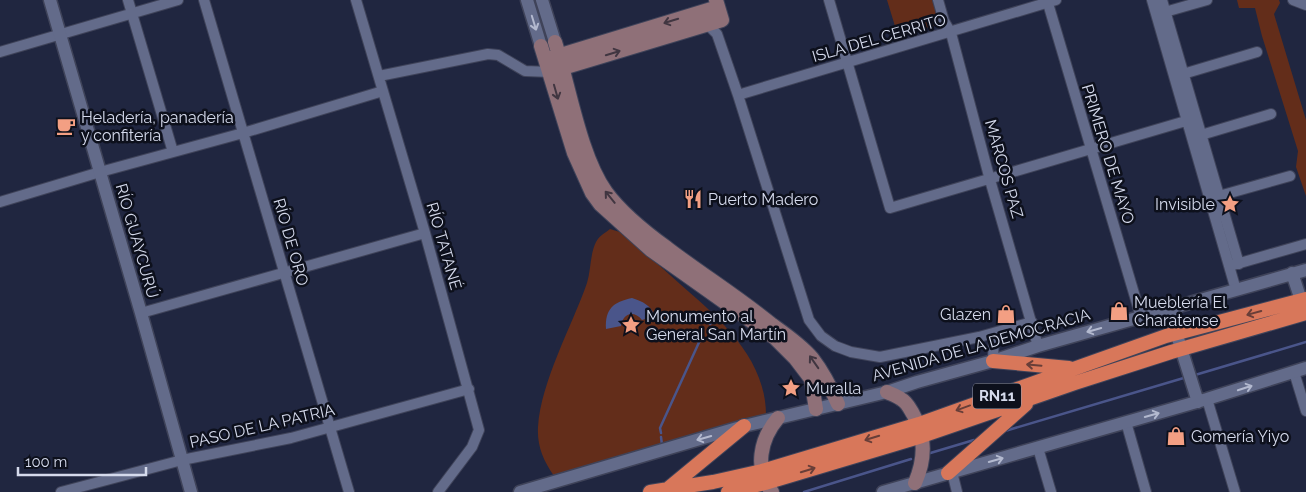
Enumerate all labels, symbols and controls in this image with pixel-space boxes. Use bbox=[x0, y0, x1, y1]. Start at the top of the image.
street label: ISLA DEL CERRITO bbox=[810, 10, 948, 66]
one-way arrow bbox=[530, 15, 539, 30]
one-way arrow bbox=[663, 16, 679, 26]
one-way arrow bbox=[605, 47, 621, 57]
street label: PRIMERO DE MAYO bbox=[1078, 82, 1138, 226]
one-way arrow bbox=[552, 84, 561, 100]
place label: Heladería, panadería y confitería bbox=[81, 108, 234, 145]
cafe icon: Heladería, panadería y confitería bbox=[55, 115, 77, 137]
street label: MARCOS PAZ bbox=[981, 117, 1027, 221]
street label: RÍO GUAYCURÚ bbox=[112, 181, 163, 301]
restaurant icon: Puerto Madero bbox=[682, 188, 704, 210]
place label: Puerto Madero bbox=[708, 190, 818, 209]
one-way arrow bbox=[605, 191, 616, 204]
place icon: Invisible bbox=[1219, 193, 1241, 215]
place label: Invisible bbox=[1155, 195, 1215, 214]
street label: RÍO DE ORO bbox=[269, 196, 314, 288]
street label: RÍO TATANÉ bbox=[422, 200, 467, 292]
place label: Mueblería El Charatense bbox=[1134, 293, 1227, 330]
shop icon: Mueblería El Charatense bbox=[1108, 300, 1130, 322]
shop icon: Glazen bbox=[995, 303, 1017, 325]
street label: AVENIDA DE LA DEMOCRACIA bbox=[870, 305, 1092, 385]
place label: Glazen bbox=[940, 305, 991, 324]
place label: Monumento al General San Martín bbox=[646, 307, 786, 344]
one-way arrow bbox=[1246, 309, 1262, 318]
place icon: Monumento al General San Martín bbox=[620, 314, 642, 336]
one-way arrow bbox=[1086, 326, 1102, 336]
one-way arrow bbox=[809, 355, 819, 369]
one-way arrow bbox=[1026, 360, 1042, 369]
place icon: Muralla bbox=[780, 377, 802, 399]
place label: Muralla bbox=[806, 379, 861, 398]
one-way arrow bbox=[1236, 382, 1252, 392]
road number: RN11 bbox=[973, 384, 1021, 408]
street label: PASO DE LA PATRIA bbox=[188, 400, 337, 452]
one-way arrow bbox=[956, 404, 971, 413]
one-way arrow bbox=[1143, 409, 1159, 419]
shop icon: Gomería Yiyo bbox=[1165, 425, 1187, 447]
place label: Gomería Yiyo bbox=[1191, 427, 1289, 446]
one-way arrow bbox=[864, 433, 880, 443]
one-way arrow bbox=[696, 434, 712, 444]
scale bar bbox=[18, 444, 145, 476]
text: 100 m bbox=[25, 453, 67, 471]
one-way arrow bbox=[987, 455, 1003, 464]
one-way arrow bbox=[800, 465, 815, 474]

